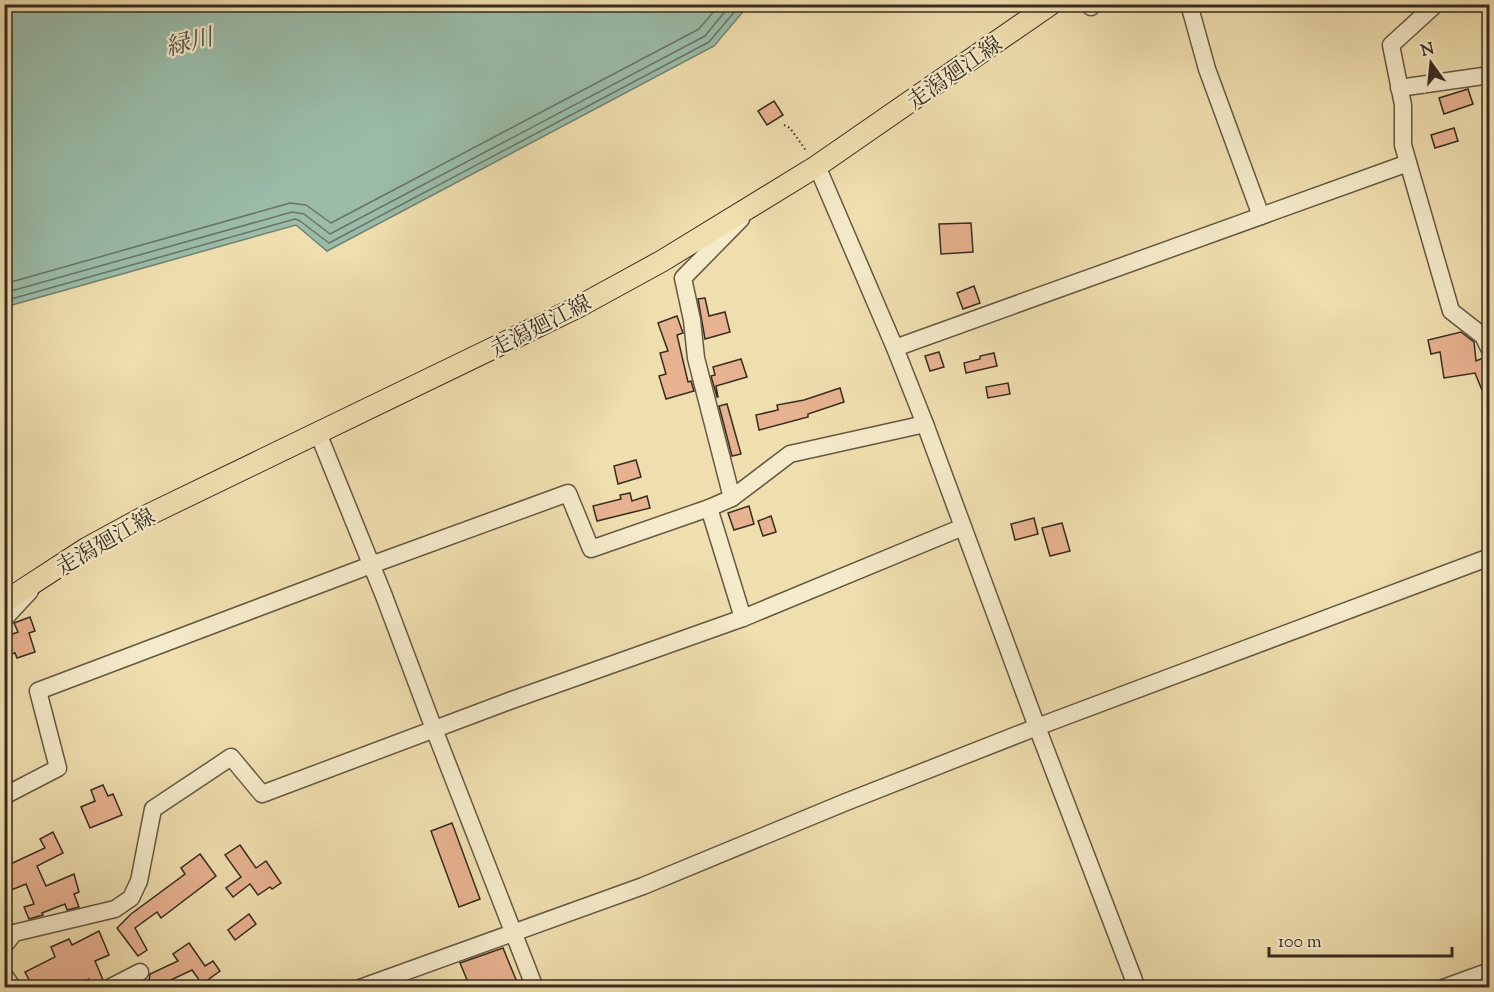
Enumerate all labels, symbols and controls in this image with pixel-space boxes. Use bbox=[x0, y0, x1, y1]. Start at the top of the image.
water label: 緑川 bbox=[162, 21, 220, 66]
street label: 走潟廻江線 bbox=[901, 30, 1010, 119]
north arrow bbox=[1401, 33, 1461, 93]
text: N bbox=[1419, 38, 1437, 64]
street label: 走潟廻江線 bbox=[485, 288, 598, 367]
street label: 走潟廻江線 bbox=[51, 502, 162, 585]
scale bar bbox=[1269, 920, 1452, 958]
text: 100 m bbox=[1278, 930, 1322, 956]

